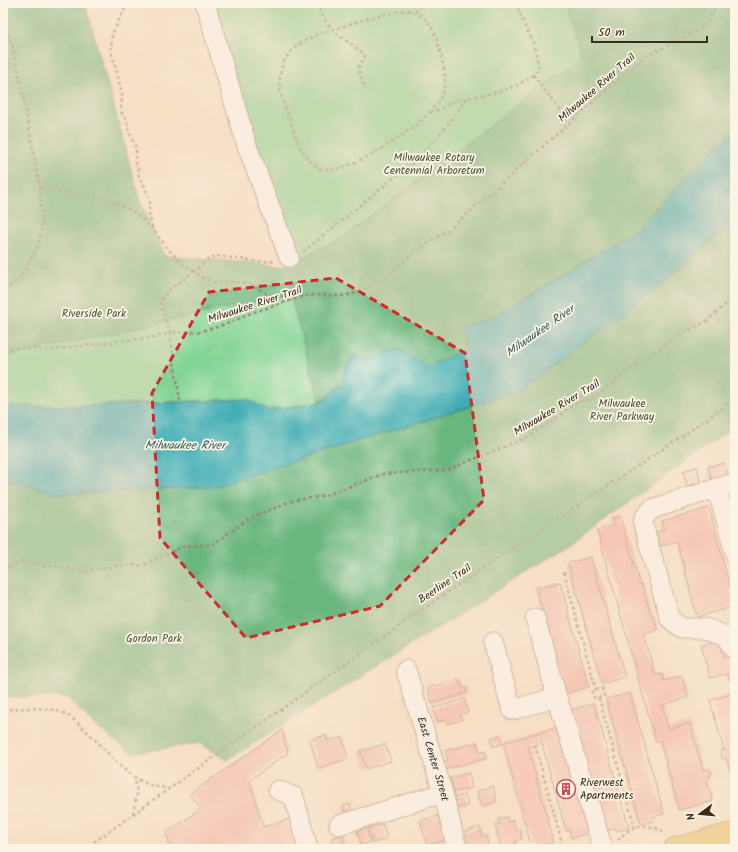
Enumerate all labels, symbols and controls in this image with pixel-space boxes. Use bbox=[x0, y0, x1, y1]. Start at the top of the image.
scale bar bbox=[592, 18, 707, 44]
text: 50 m bbox=[598, 23, 625, 42]
street label: Milwaukee River Trail bbox=[554, 49, 640, 127]
park label: Milwaukee Rotary Centennial Arboretum bbox=[383, 149, 485, 180]
street label: Milwaukee River Trail bbox=[206, 281, 305, 329]
water label: Milwaukee River bbox=[502, 298, 581, 362]
park label: Riverside Park bbox=[62, 305, 127, 323]
street label: Milwaukee River Trail bbox=[510, 375, 604, 441]
park label: Milwaukee River Parkway bbox=[590, 395, 655, 426]
water label: Milwaukee River bbox=[145, 436, 228, 455]
street label: Beerline Trail bbox=[415, 559, 476, 609]
park label: Gordon Park bbox=[126, 630, 183, 648]
street label: East Center Street bbox=[412, 715, 454, 804]
place label: Riverwest Apartments bbox=[580, 774, 634, 805]
building icon: Riverwest Apartments bbox=[555, 778, 577, 800]
north arrow bbox=[680, 794, 720, 834]
text: N bbox=[682, 811, 701, 822]

